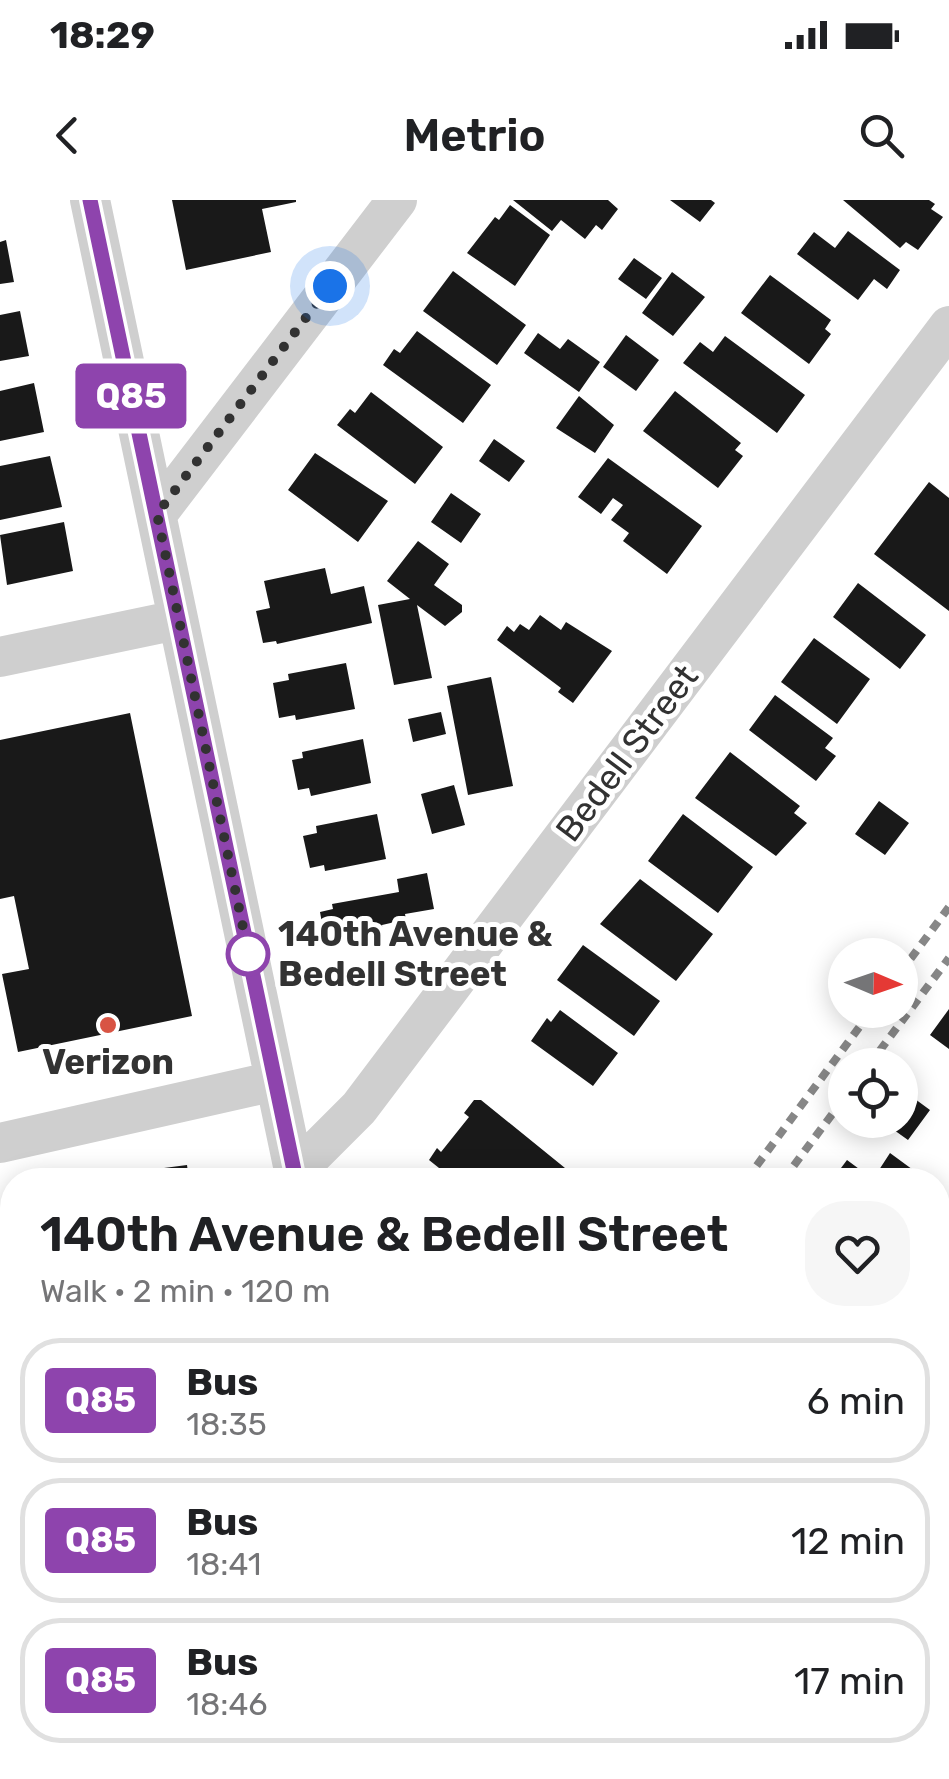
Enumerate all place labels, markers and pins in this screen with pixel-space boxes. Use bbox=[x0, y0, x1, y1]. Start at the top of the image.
place label: 140th Avenue & Bedell Street bbox=[278, 913, 553, 995]
marker: 140th Avenue & Bedell Street bbox=[227, 933, 269, 975]
marker: Verizon bbox=[97, 1014, 119, 1036]
place label: Verizon bbox=[42, 1041, 174, 1083]

